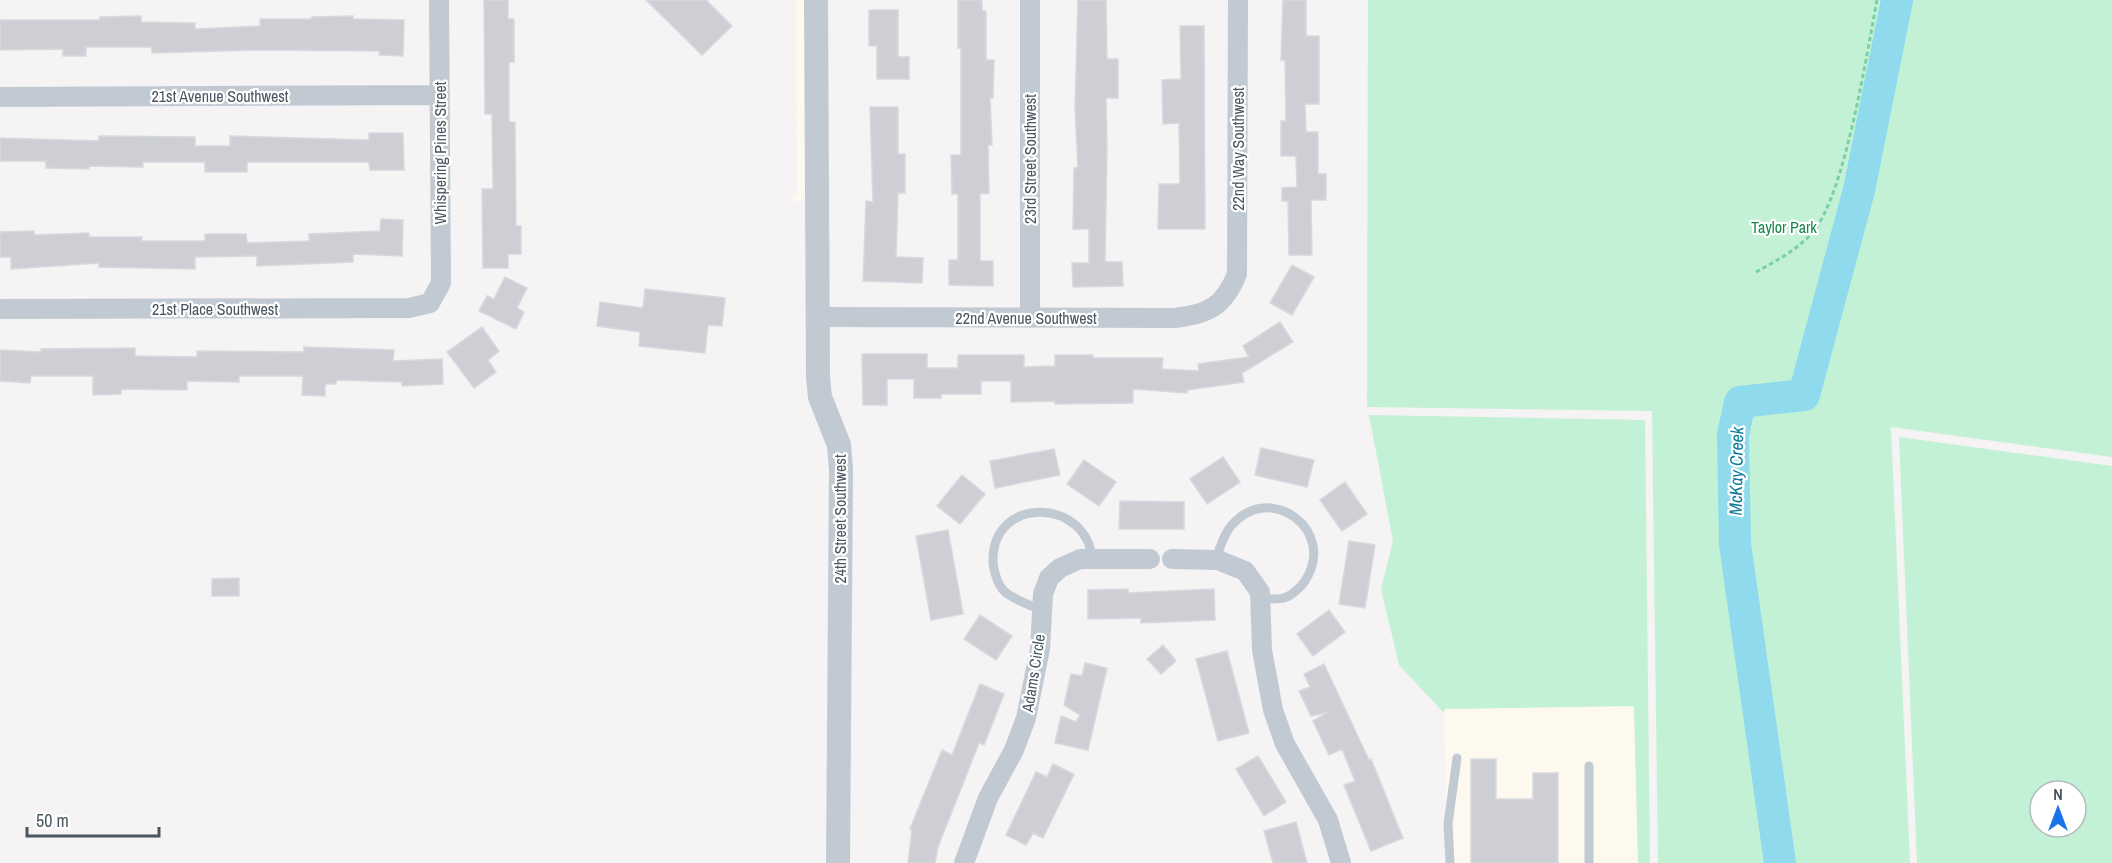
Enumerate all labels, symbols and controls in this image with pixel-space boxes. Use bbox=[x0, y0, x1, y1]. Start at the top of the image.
street label: Whispering Pines Street bbox=[429, 81, 451, 224]
street label: 21st Avenue Southwest bbox=[152, 85, 289, 107]
street label: 22nd Way Southwest bbox=[1227, 87, 1249, 211]
street label: 23rd Street Southwest bbox=[1019, 94, 1041, 224]
park label: Taylor Park bbox=[1751, 216, 1817, 238]
street label: 21st Place Southwest bbox=[152, 298, 278, 320]
street label: 22nd Avenue Southwest bbox=[955, 307, 1097, 329]
water label: McKay Creek bbox=[1723, 426, 1749, 516]
street label: 24th Street Southwest bbox=[829, 454, 851, 584]
street label: Adams Circle bbox=[1016, 632, 1050, 715]
north arrow bbox=[2028, 779, 2088, 839]
text: N bbox=[2053, 783, 2063, 805]
scale bar bbox=[27, 800, 159, 838]
text: 50 m bbox=[36, 808, 69, 833]

